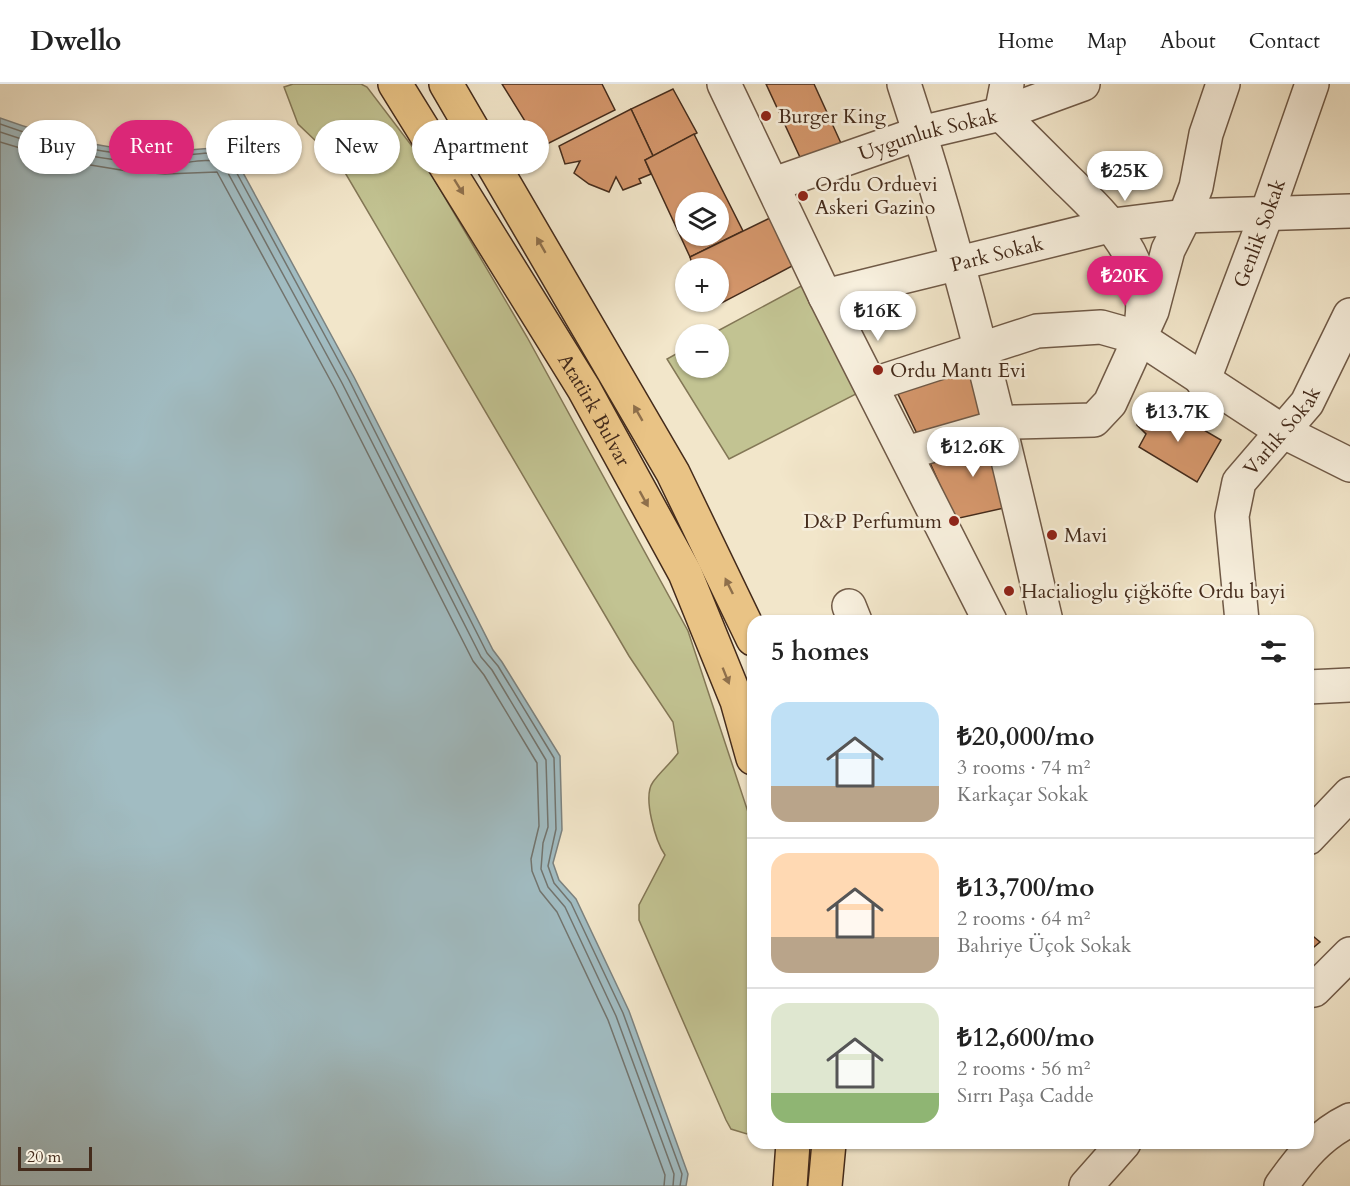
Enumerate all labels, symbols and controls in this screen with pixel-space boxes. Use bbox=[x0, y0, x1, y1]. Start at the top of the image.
text: Dwello bbox=[30, 22, 121, 60]
text: Home bbox=[998, 27, 1054, 56]
text: Map bbox=[1087, 27, 1127, 56]
text: About bbox=[1160, 27, 1216, 56]
text: Contact bbox=[1249, 27, 1320, 56]
street label: Uygunluk Sokak bbox=[855, 102, 1000, 167]
place label: Burger King bbox=[778, 103, 887, 130]
marker: Burger King bbox=[759, 109, 773, 123]
chip: Buy bbox=[18, 120, 97, 174]
chip: Rent bbox=[109, 120, 194, 174]
chip: Filters bbox=[206, 120, 302, 174]
chip: New bbox=[314, 120, 400, 174]
chip: Apartment bbox=[412, 120, 549, 174]
pin: ₺25K bbox=[1089, 151, 1161, 202]
text: ₺25K bbox=[1101, 157, 1149, 184]
place label: Ordu Orduevi Askeri Gazino bbox=[815, 171, 938, 221]
street label: Genlik Sokak bbox=[1226, 175, 1291, 291]
one-way arrow bbox=[453, 179, 464, 195]
marker: Ordu Orduevi Askeri Gazino bbox=[796, 189, 810, 203]
map controls bbox=[675, 192, 729, 378]
button: layers bbox=[675, 192, 729, 246]
street label: Park Sokak bbox=[948, 229, 1046, 278]
one-way arrow bbox=[535, 237, 546, 253]
pin: ₺20K bbox=[1089, 256, 1161, 307]
button: + bbox=[675, 258, 729, 312]
text: ₺20K bbox=[1101, 262, 1149, 289]
pin: ₺16K bbox=[842, 291, 914, 342]
text: ₺16K bbox=[854, 297, 902, 324]
button: − bbox=[675, 324, 729, 378]
street label: Atatürk Bulvar bbox=[552, 348, 638, 472]
place label: Ordu Mantı Evi bbox=[890, 357, 1026, 384]
marker: Ordu Mantı Evi bbox=[871, 363, 885, 377]
street label: Varlık Sokak bbox=[1237, 382, 1327, 481]
pin: ₺13.7K bbox=[1129, 392, 1227, 443]
text: ₺13.7K bbox=[1146, 398, 1210, 425]
one-way arrow bbox=[633, 405, 644, 421]
pin: ₺12.6K bbox=[924, 427, 1022, 478]
text: ₺12.6K bbox=[941, 433, 1005, 460]
one-way arrow bbox=[639, 491, 649, 508]
place label: D&P Perfumum bbox=[804, 508, 942, 535]
marker: D&P Perfumum bbox=[947, 514, 961, 528]
place label: Mavi bbox=[1064, 522, 1108, 549]
marker: Mavi bbox=[1045, 528, 1059, 542]
one-way arrow bbox=[724, 578, 733, 595]
place label: Hacialioglu çiğköfte Ordu bayi bbox=[1021, 578, 1286, 605]
marker: Hacialioglu çiğköfte Ordu bayi bbox=[1002, 584, 1016, 598]
text: 5 homes bbox=[771, 634, 869, 669]
icon: filters bbox=[1257, 635, 1290, 668]
one-way arrow bbox=[721, 667, 731, 685]
text: ₺20,000/mo bbox=[957, 719, 1094, 754]
icon: home bbox=[819, 726, 891, 798]
text: 3 rooms · 74 m² bbox=[957, 754, 1090, 781]
text: Karkaçar Sokak bbox=[957, 781, 1088, 808]
text: ₺13,700/mo bbox=[957, 870, 1094, 905]
icon: home bbox=[819, 877, 891, 949]
text: 2 rooms · 64 m² bbox=[957, 905, 1090, 932]
text: Bahriye Üçok Sokak bbox=[957, 932, 1131, 959]
text: ₺12,600/mo bbox=[957, 1020, 1094, 1055]
icon: home bbox=[819, 1027, 891, 1099]
text: 2 rooms · 56 m² bbox=[957, 1055, 1090, 1082]
text: Sırrı Paşa Cadde bbox=[957, 1082, 1094, 1109]
scale bar bbox=[18, 1144, 92, 1172]
text: 20 m bbox=[27, 1146, 61, 1168]

